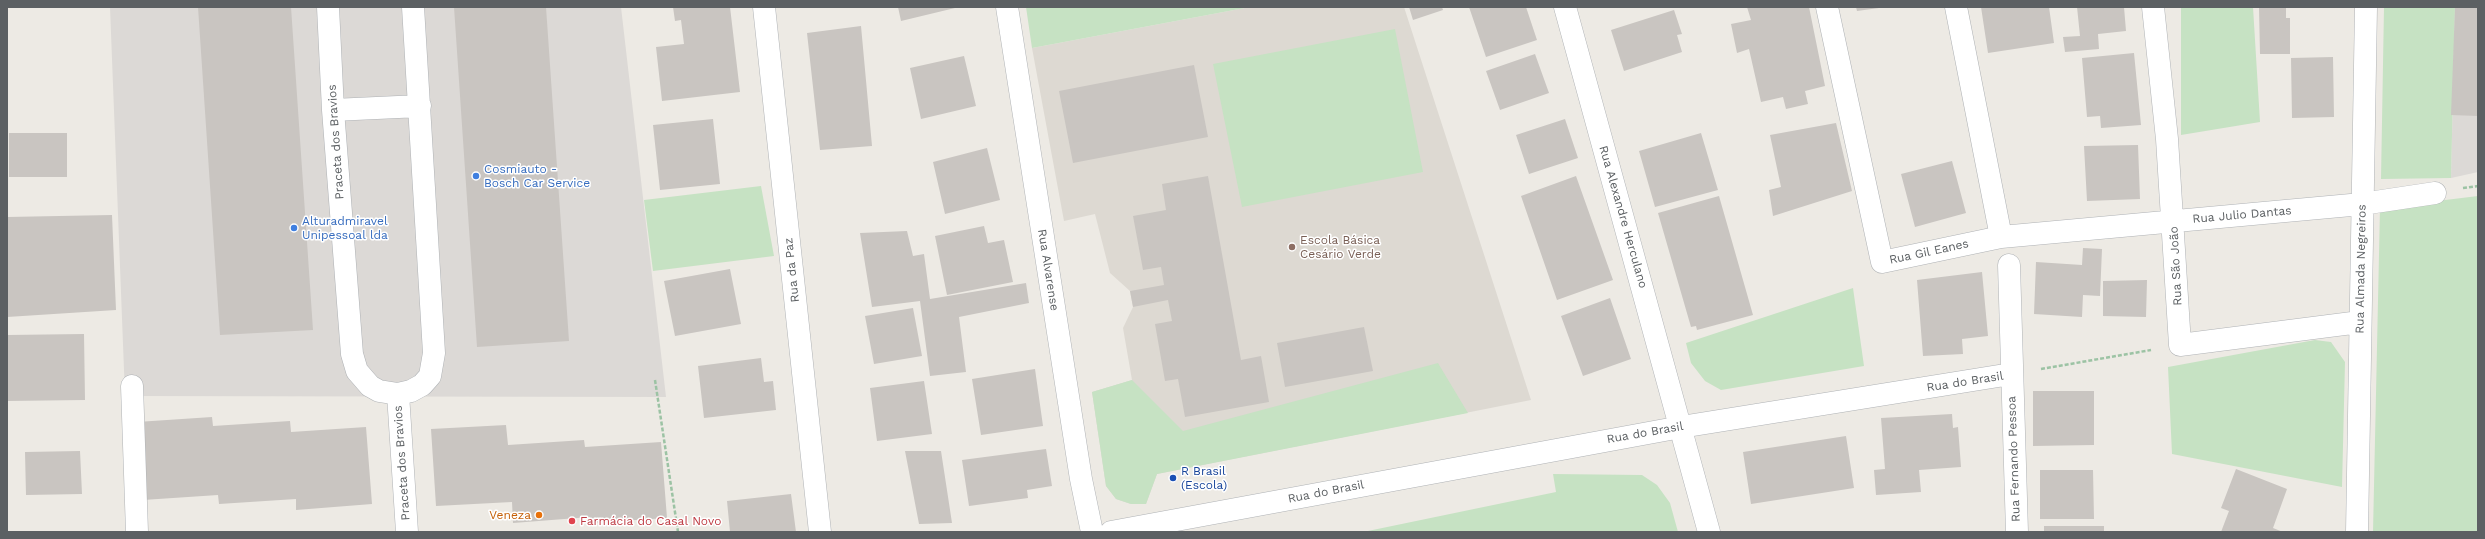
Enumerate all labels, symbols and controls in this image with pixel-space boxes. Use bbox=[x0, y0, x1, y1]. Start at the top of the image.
street label: Praceta dos Bravios bbox=[325, 84, 347, 200]
street label: Rua Alexandre Herculano bbox=[1596, 144, 1650, 290]
place label: Cosmiauto - Bosch Car Service bbox=[484, 162, 590, 190]
marker: Cosmiauto - Bosch Car Service bbox=[471, 171, 481, 181]
street label: Rua Julio Dantas bbox=[2192, 203, 2292, 227]
street label: Rua Almada Negreiros bbox=[2353, 204, 2369, 334]
place label: Alturadmiravel Unipessoal lda bbox=[302, 214, 388, 242]
marker: Alturadmiravel Unipessoal lda bbox=[289, 223, 299, 233]
street label: Rua São João bbox=[2167, 226, 2185, 306]
street label: Rua Alvarense bbox=[1034, 228, 1062, 312]
place label: Escola Básica Cesário Verde bbox=[1300, 233, 1381, 261]
street label: Rua da Paz bbox=[781, 237, 803, 303]
street label: Rua Gil Eanes bbox=[1888, 237, 1970, 267]
marker: Escola Básica Cesário Verde bbox=[1287, 242, 1297, 252]
street label: Rua do Brasil bbox=[1926, 369, 2004, 395]
street label: Rua Fernando Pessoa bbox=[2005, 396, 2023, 522]
street label: Praceta dos Bravios bbox=[391, 405, 413, 521]
street label: Rua do Brasil bbox=[1606, 419, 1684, 447]
place label: R Brasil (Escola) bbox=[1181, 464, 1227, 492]
marker: R Brasil (Escola) bbox=[1168, 473, 1178, 483]
street label: Rua do Brasil bbox=[1287, 478, 1365, 506]
place label: Veneza bbox=[489, 508, 531, 522]
marker: Veneza bbox=[534, 510, 544, 520]
place label: Farmácia do Casal Novo bbox=[580, 514, 721, 528]
marker: Farmácia do Casal Novo bbox=[567, 516, 577, 526]

